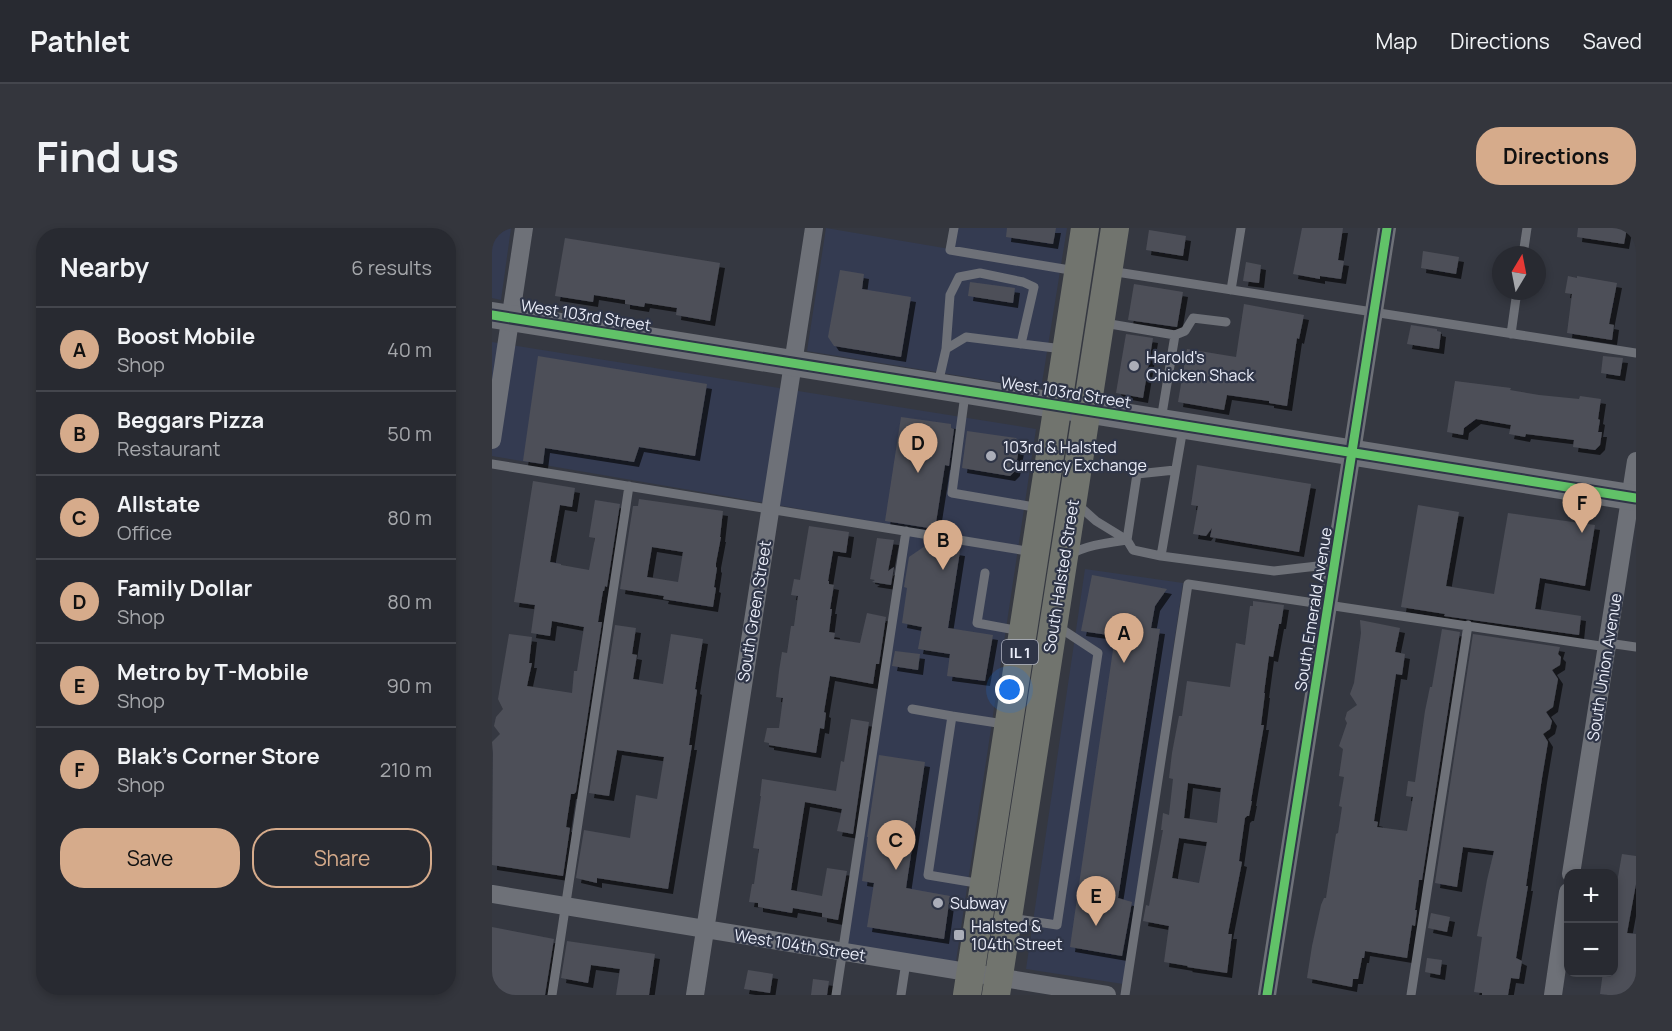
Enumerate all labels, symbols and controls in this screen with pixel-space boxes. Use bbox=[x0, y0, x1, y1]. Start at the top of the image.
text: Pathlet bbox=[30, 22, 130, 60]
text: Map bbox=[1376, 27, 1417, 55]
text: Directions bbox=[1450, 27, 1550, 55]
text: Saved bbox=[1583, 27, 1642, 55]
text: Find us bbox=[36, 127, 179, 185]
button: Directions bbox=[1476, 127, 1636, 185]
north arrow bbox=[1492, 246, 1546, 300]
text: Nearby bbox=[60, 249, 149, 285]
text: 6 results bbox=[351, 254, 432, 281]
street label: West 103rd Street bbox=[519, 294, 653, 336]
text: Boost Mobile bbox=[117, 321, 255, 351]
text: A bbox=[73, 336, 86, 363]
text: 40 m bbox=[387, 336, 432, 363]
place label: Harold's Chicken Shack bbox=[1146, 346, 1255, 386]
text: Shop bbox=[117, 351, 165, 378]
marker: Harold's Chicken Shack bbox=[1127, 359, 1141, 373]
street label: West 103rd Street bbox=[999, 371, 1133, 413]
text: Beggars Pizza bbox=[117, 405, 264, 435]
text: B bbox=[73, 420, 86, 447]
text: 50 m bbox=[387, 420, 432, 447]
pin: D bbox=[898, 424, 938, 473]
text: Restaurant bbox=[117, 435, 221, 462]
place label: 103rd & Halsted Currency Exchange bbox=[1003, 436, 1147, 476]
marker: 103rd & Halsted Currency Exchange bbox=[984, 449, 998, 463]
pin: F bbox=[1562, 484, 1602, 533]
text: Allstate bbox=[117, 489, 200, 519]
street label: South Halsted Street bbox=[1038, 498, 1084, 654]
text: C bbox=[72, 504, 87, 531]
text: 80 m bbox=[387, 504, 432, 531]
text: Office bbox=[117, 519, 172, 546]
pin: B bbox=[924, 520, 962, 570]
street label: South Emerald Avenue bbox=[1289, 526, 1337, 692]
street label: South Green Street bbox=[732, 539, 776, 683]
text: Family Dollar bbox=[117, 573, 252, 603]
text: D bbox=[72, 588, 87, 615]
text: 80 m bbox=[387, 588, 432, 615]
street label: South Union Avenue bbox=[1581, 592, 1627, 742]
text: Shop bbox=[117, 603, 165, 630]
pin: A bbox=[1104, 614, 1144, 663]
road number: IL 1 bbox=[1002, 640, 1038, 664]
text: Metro by T-Mobile bbox=[117, 657, 309, 687]
text: E bbox=[74, 672, 85, 699]
text: 90 m bbox=[386, 672, 432, 699]
your location bbox=[995, 675, 1024, 704]
text: Shop bbox=[117, 687, 165, 714]
text: Blak's Corner Store bbox=[117, 741, 320, 771]
text: F bbox=[74, 756, 85, 783]
text: 210 m bbox=[380, 756, 432, 783]
text: Shop bbox=[117, 771, 165, 798]
pin: C bbox=[876, 820, 916, 870]
button: Save bbox=[60, 828, 240, 888]
button: Share bbox=[252, 828, 432, 888]
map controls bbox=[1564, 869, 1618, 977]
button: + bbox=[1564, 869, 1618, 923]
pin: E bbox=[1076, 876, 1116, 926]
place label: Subway bbox=[950, 892, 1008, 914]
marker: Subway bbox=[931, 896, 945, 910]
place label: Halsted & 104th Street bbox=[971, 915, 1063, 955]
button: − bbox=[1564, 923, 1618, 977]
street label: West 104th Street bbox=[733, 924, 867, 966]
marker: Halsted & 104th Street bbox=[952, 928, 966, 942]

